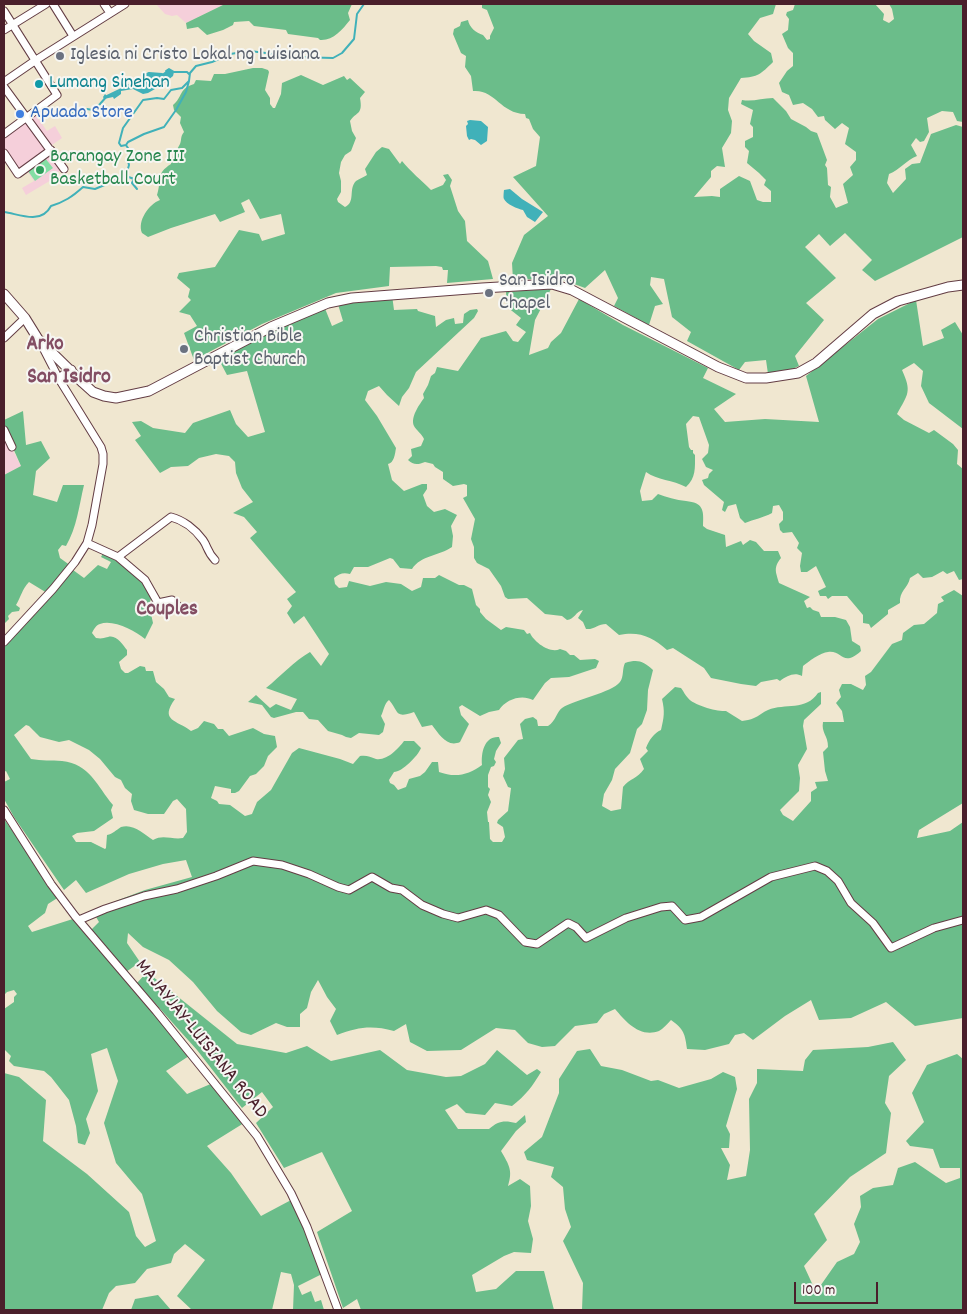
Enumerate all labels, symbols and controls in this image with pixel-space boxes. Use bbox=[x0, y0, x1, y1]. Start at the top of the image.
place label: Iglesia ni Cristo Lokal ng Luisiana bbox=[70, 44, 319, 68]
marker: Iglesia ni Cristo Lokal ng Luisiana bbox=[54, 50, 66, 62]
place label: Lumang Sinehan bbox=[49, 72, 170, 96]
marker: Lumang Sinehan bbox=[33, 78, 45, 90]
place label: Apuada Store bbox=[30, 102, 133, 126]
marker: Apuada Store bbox=[14, 108, 26, 120]
place label: Barangay Zone III Basketball Court bbox=[50, 146, 185, 193]
marker: Barangay Zone III Basketball Court bbox=[34, 164, 46, 176]
place label: San Isidro Chapel bbox=[499, 270, 575, 317]
marker: San Isidro Chapel bbox=[483, 287, 495, 299]
place label: Christian Bible Baptist Church bbox=[194, 326, 306, 373]
district label: Arko bbox=[26, 333, 64, 359]
marker: Christian Bible Baptist Church bbox=[178, 343, 190, 355]
district label: San Isidro bbox=[27, 366, 111, 392]
district label: Couples bbox=[136, 598, 198, 624]
street label: MAJAYJAY-LUISIANA ROAD bbox=[128, 955, 272, 1125]
scale bar bbox=[797, 1272, 881, 1304]
text: 100 m bbox=[802, 1280, 835, 1302]

